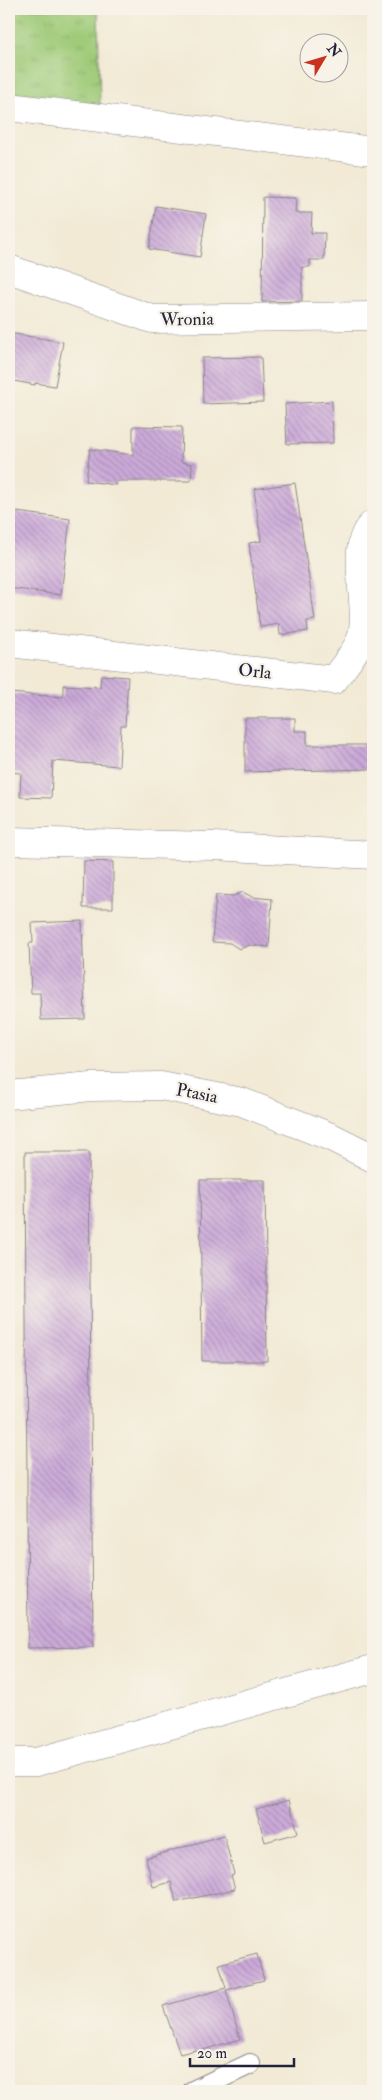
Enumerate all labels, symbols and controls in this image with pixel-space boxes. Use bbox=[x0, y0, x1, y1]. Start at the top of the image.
north arrow bbox=[300, 32, 350, 82]
text: N bbox=[323, 39, 345, 61]
street label: Wronia bbox=[159, 308, 215, 331]
street label: Orla bbox=[237, 658, 273, 685]
street label: Ptasia bbox=[174, 1078, 220, 1109]
scale bar bbox=[190, 2035, 293, 2067]
text: 20 m bbox=[197, 2044, 227, 2063]

